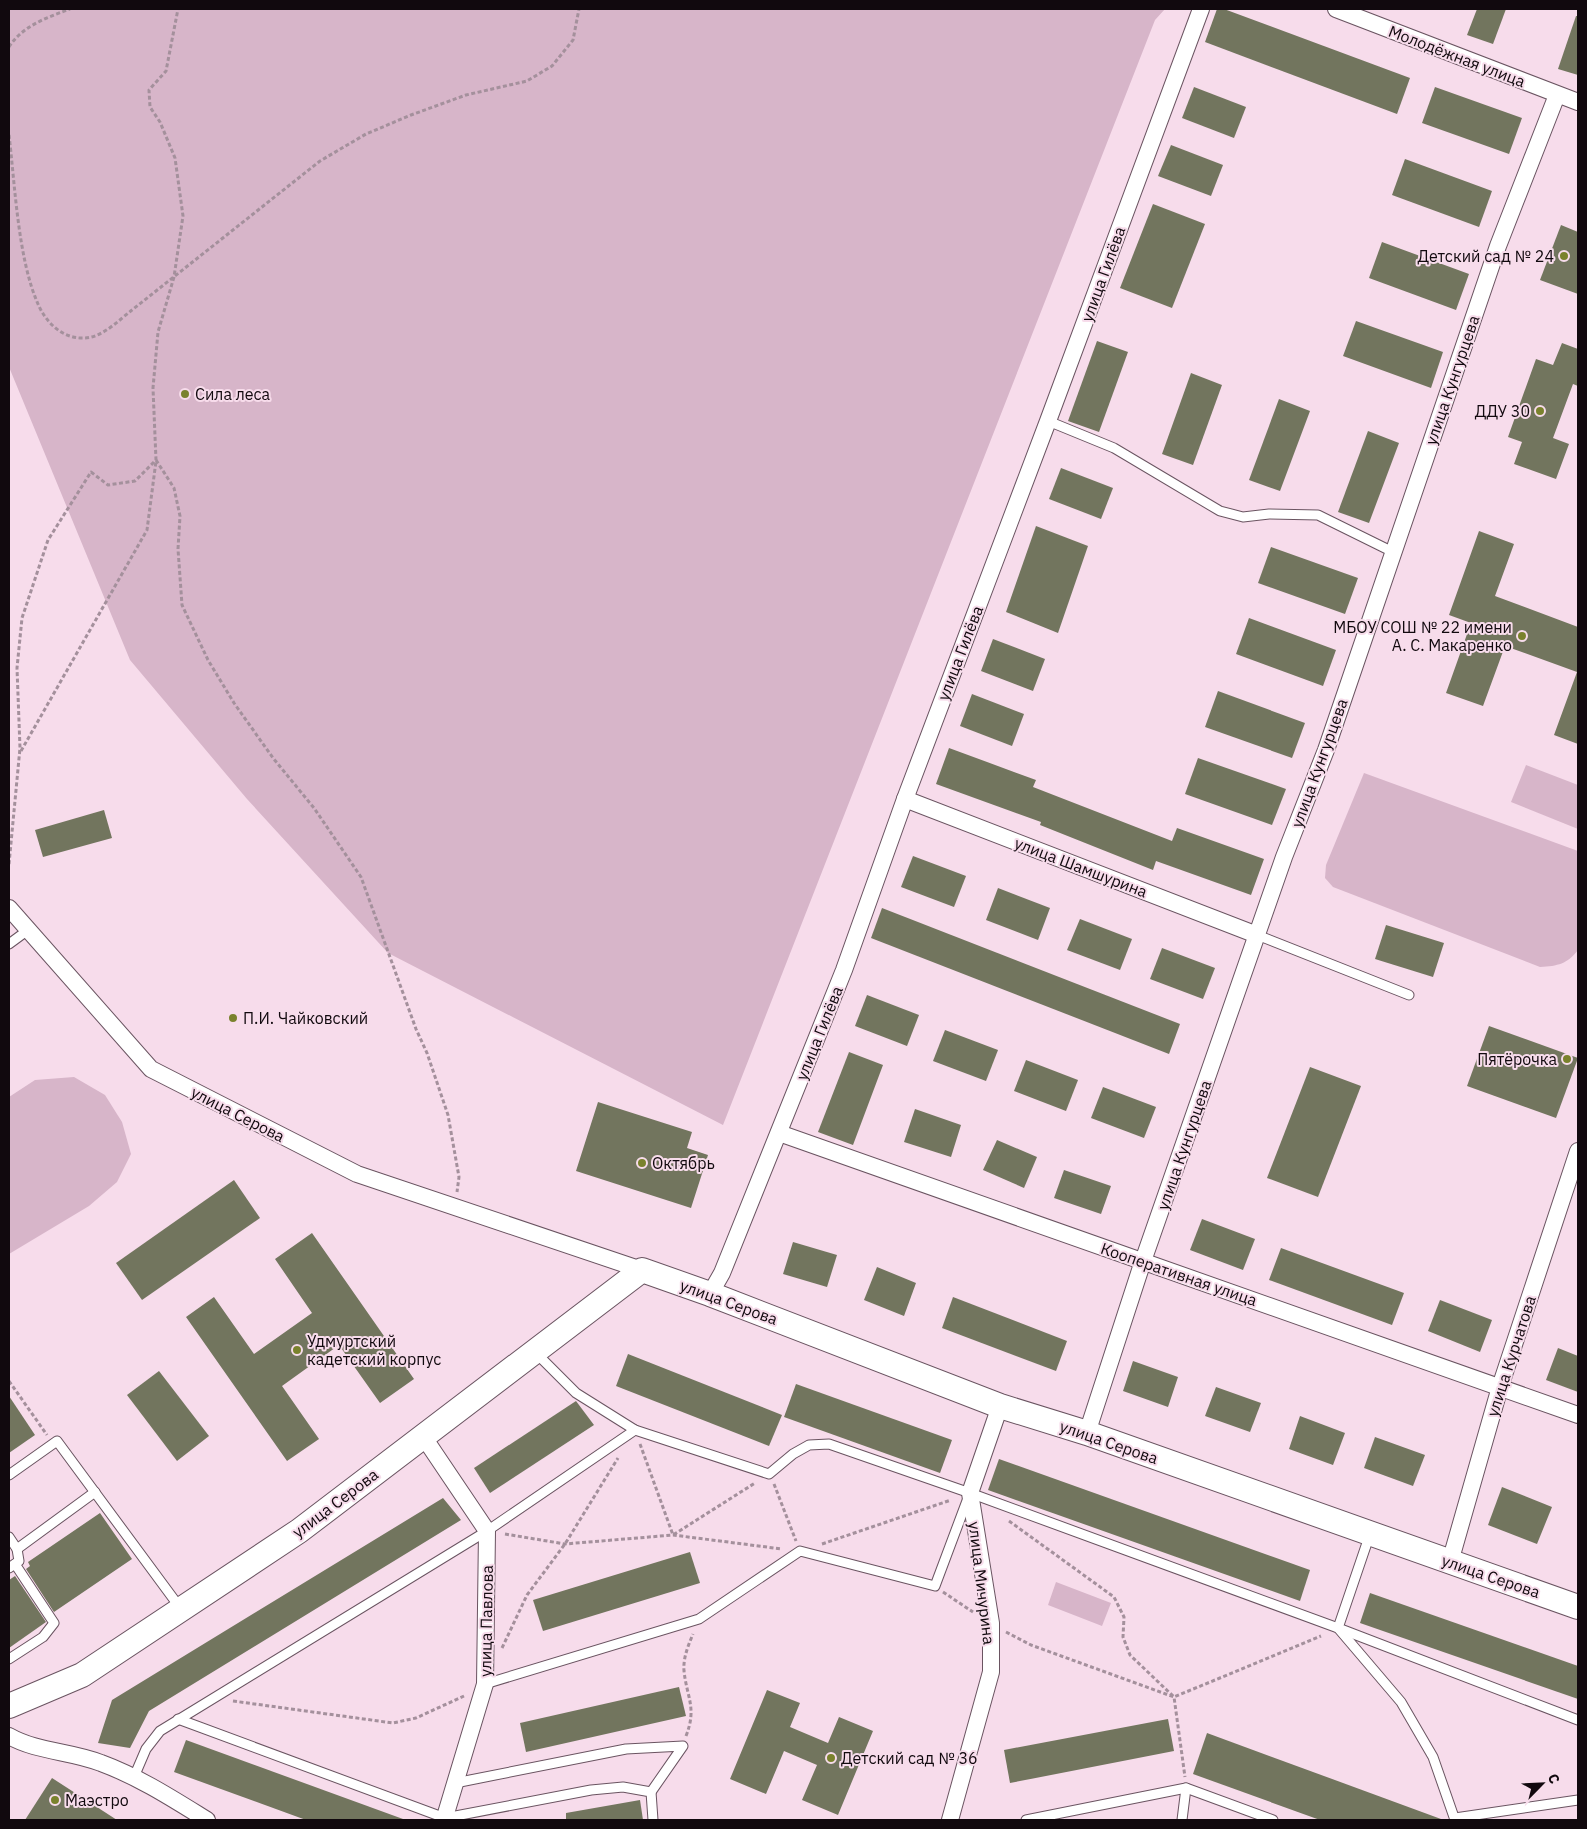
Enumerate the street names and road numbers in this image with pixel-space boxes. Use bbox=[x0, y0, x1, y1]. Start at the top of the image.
street label: Молодёжная улица bbox=[1386, 21, 1529, 91]
street label: улица Гилёва bbox=[1077, 223, 1130, 324]
street label: улица Кунгурцева bbox=[1420, 312, 1484, 447]
street label: улица Гилёва bbox=[933, 602, 987, 703]
street label: улица Кунгурцева bbox=[1286, 695, 1352, 830]
street label: улица Шамшурина bbox=[1012, 832, 1151, 902]
street label: улица Гилёва bbox=[791, 983, 847, 1083]
street label: улица Кунгурцева bbox=[1152, 1077, 1216, 1212]
street label: улица Серова bbox=[188, 1082, 289, 1146]
street label: Кооперативная улица bbox=[1098, 1238, 1260, 1310]
street label: улица Серова bbox=[677, 1275, 781, 1329]
street label: улица Курчатова bbox=[1482, 1293, 1540, 1419]
street label: улица Серова bbox=[1057, 1416, 1161, 1468]
street label: улица Серова bbox=[288, 1464, 382, 1542]
street label: улица Мичурина bbox=[965, 1520, 1000, 1646]
street label: улица Серова bbox=[1439, 1550, 1543, 1602]
street label: улица Павлова bbox=[475, 1564, 497, 1677]

